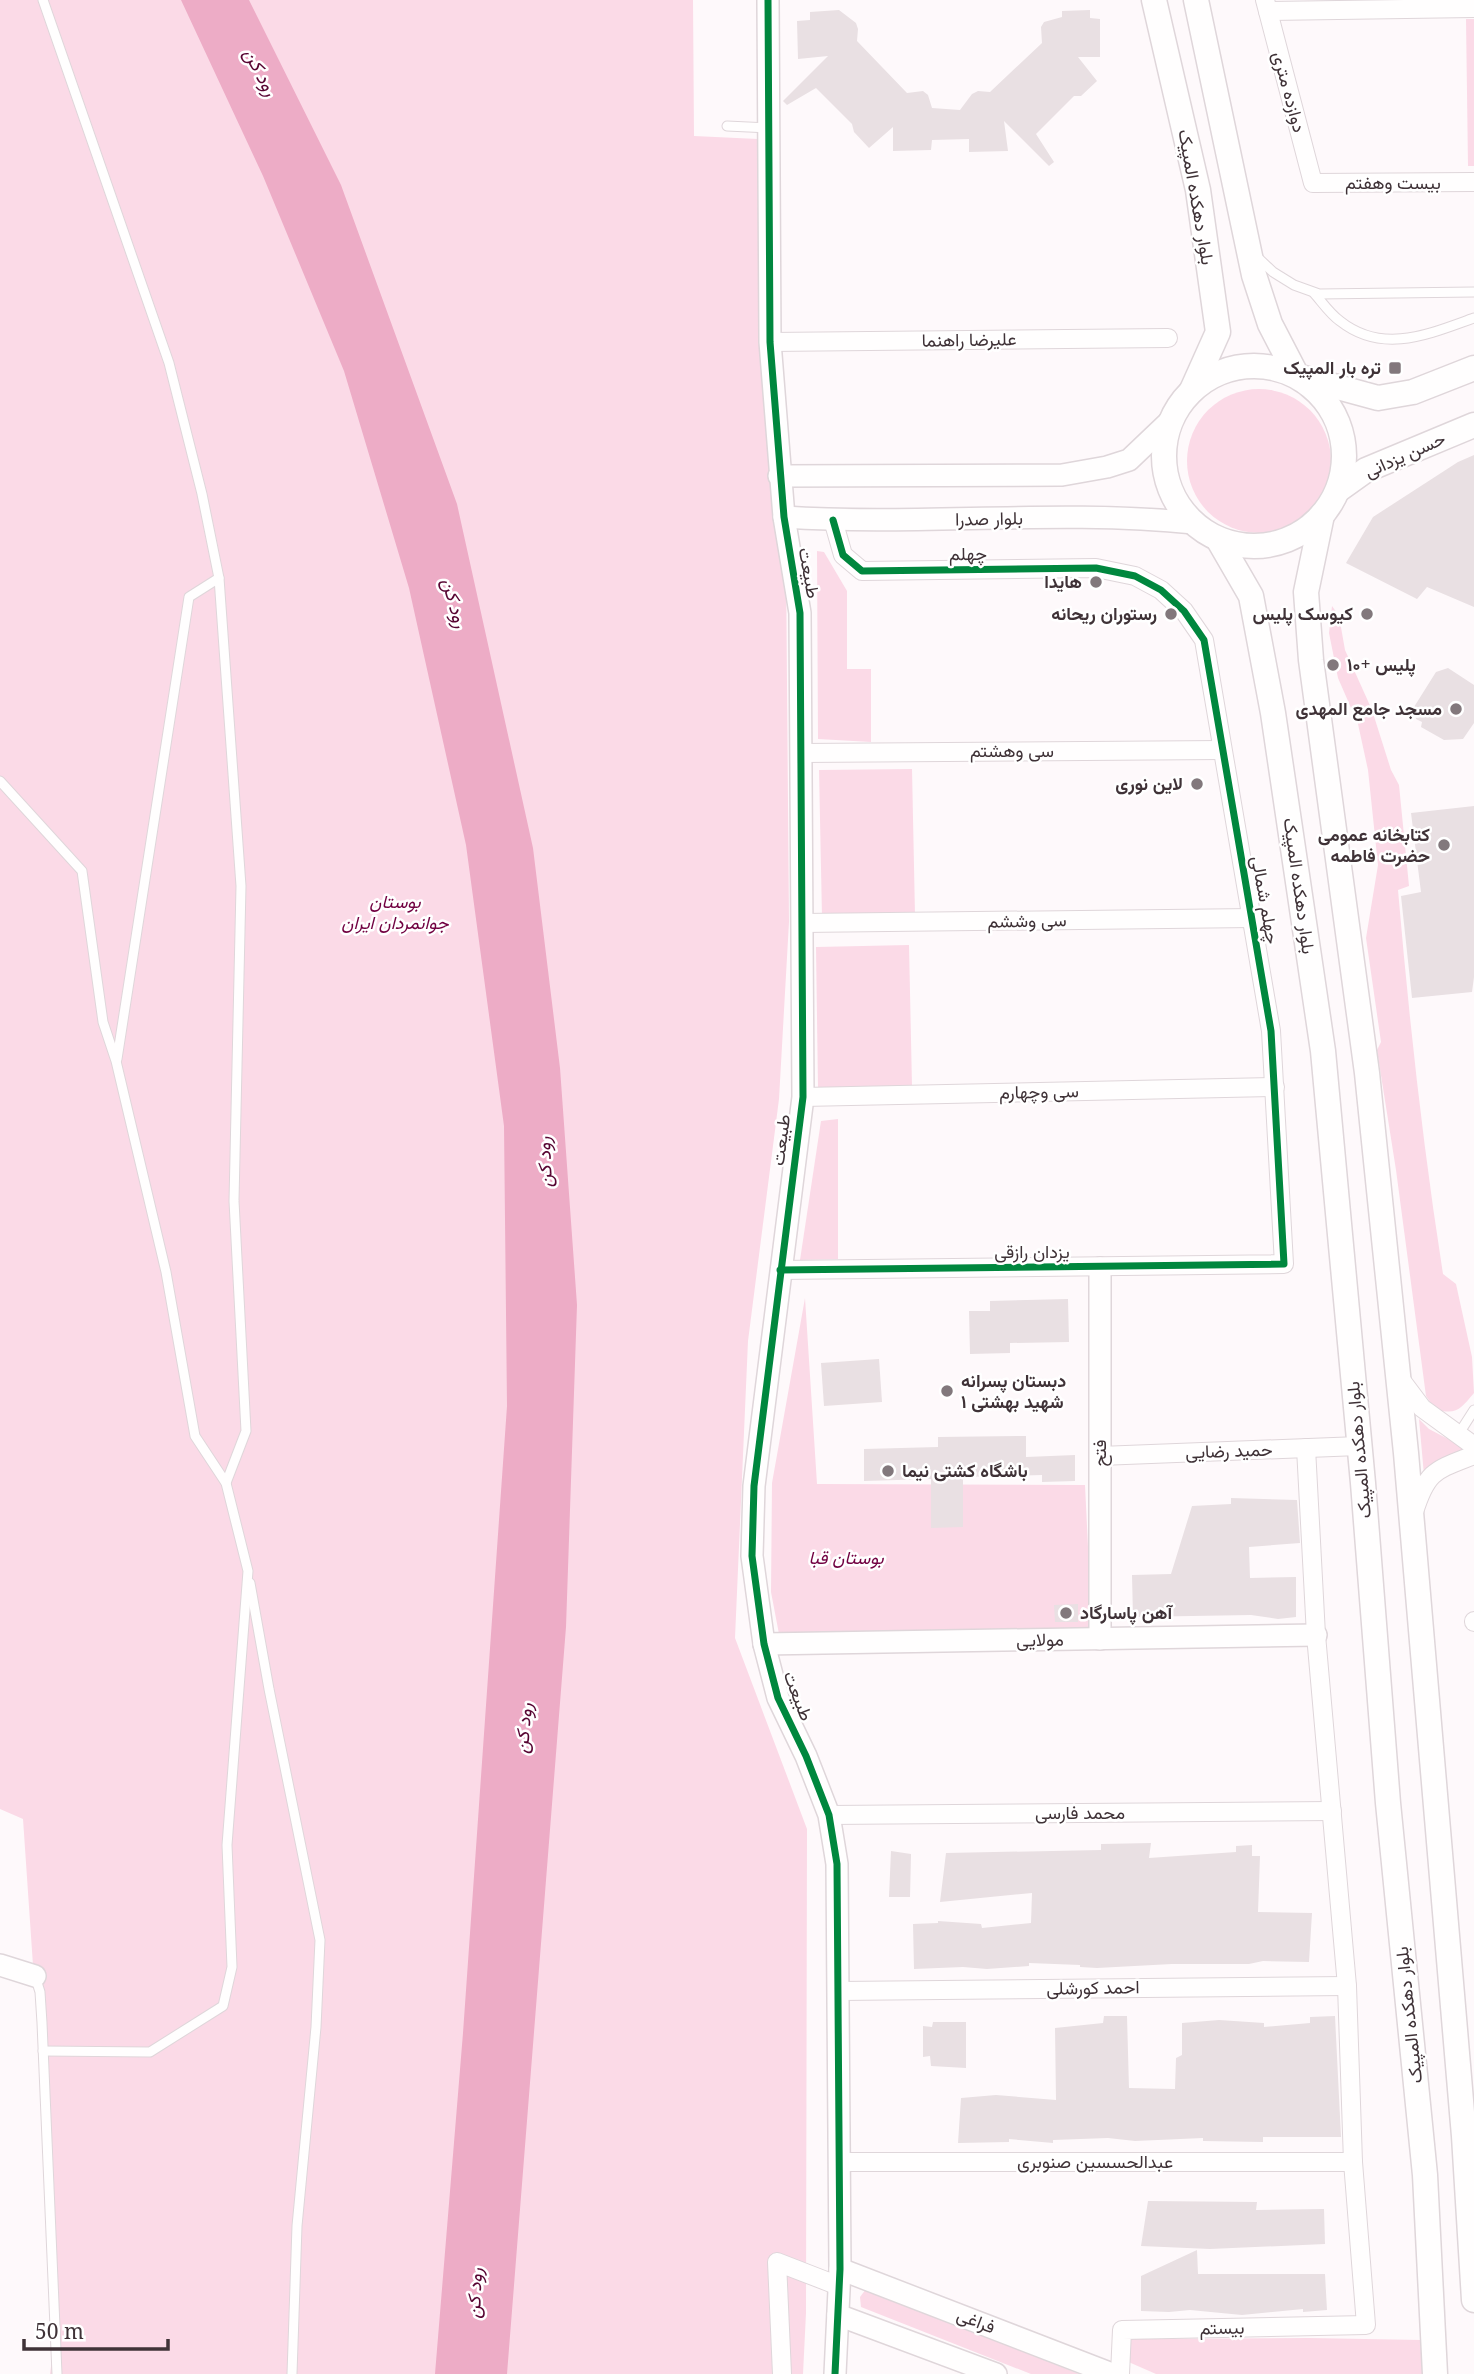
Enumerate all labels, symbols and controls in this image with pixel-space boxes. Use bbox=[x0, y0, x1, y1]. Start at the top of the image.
water label: رود کن bbox=[238, 43, 284, 101]
street label: دوازده متری bbox=[1268, 49, 1312, 135]
street label: بلوار دهکده المپیک bbox=[1172, 127, 1221, 267]
street label: بیست وهفتم bbox=[1345, 170, 1441, 195]
street label: علیرضا راهنما bbox=[921, 326, 1017, 352]
place label: تره بار المپیک bbox=[1283, 355, 1381, 380]
marker: تره بار المپیک bbox=[1387, 360, 1403, 376]
street label: حسن یزدانی bbox=[1360, 426, 1449, 483]
street label: بلوار صدرا bbox=[955, 505, 1023, 531]
street label: چهلم bbox=[949, 541, 987, 566]
street label: طبیعت bbox=[794, 545, 826, 600]
place label: هایدا bbox=[1044, 569, 1082, 593]
marker: هایدا bbox=[1088, 574, 1104, 590]
water label: رود کن bbox=[436, 575, 474, 631]
place label: رستوران ریحانه bbox=[1051, 601, 1157, 625]
place label: کیوسک پلیس bbox=[1253, 601, 1353, 626]
marker: رستوران ریحانه bbox=[1163, 606, 1179, 622]
marker: کیوسک پلیس bbox=[1359, 606, 1375, 622]
place label: پلیس +۱۰ bbox=[1347, 652, 1416, 677]
marker: پلیس +۱۰ bbox=[1325, 657, 1341, 673]
place label: مسجد جامع المهدی bbox=[1296, 696, 1442, 721]
marker: مسجد جامع المهدی bbox=[1448, 701, 1464, 717]
street label: سی وهشتم bbox=[970, 738, 1054, 763]
place label: لاین نوری bbox=[1115, 771, 1183, 795]
marker: لاین نوری bbox=[1189, 776, 1205, 792]
street label: بلوار دهکده المپیک bbox=[1278, 816, 1321, 956]
place label: کتابخانه عمومی حضرت فاطمه bbox=[1318, 822, 1430, 867]
marker: کتابخانه عمومی حضرت فاطمه bbox=[1436, 837, 1452, 853]
street label: چهلم شمالی bbox=[1245, 854, 1286, 946]
park label: بوستان جوانمردان ایران bbox=[341, 889, 450, 934]
street label: سی وششم bbox=[987, 907, 1067, 934]
street label: سی وچهارم bbox=[999, 1078, 1079, 1105]
street label: طبیعت bbox=[765, 1113, 795, 1167]
water label: رود کن bbox=[530, 1136, 558, 1188]
street label: یزدان رازقی bbox=[994, 1239, 1070, 1263]
place label: دبستان پسرانه شهید بهشتی ۱ bbox=[961, 1368, 1066, 1413]
street label: بلوار دهکده المپیک bbox=[1340, 1381, 1377, 1520]
marker: دبستان پسرانه شهید بهشتی ۱ bbox=[939, 1383, 955, 1399]
street label: حمید رضایی bbox=[1185, 1436, 1273, 1464]
street label: فتح bbox=[1087, 1439, 1112, 1467]
place label: باشگاه کشتی نیما bbox=[902, 1458, 1028, 1482]
marker: باشگاه کشتی نیما bbox=[880, 1463, 896, 1479]
park label: بوستان قبا bbox=[808, 1545, 884, 1569]
place label: آهن پاسارگاد bbox=[1080, 1600, 1174, 1625]
marker: آهن پاسارگاد bbox=[1058, 1605, 1074, 1621]
street label: مولایی bbox=[1016, 1627, 1064, 1651]
street label: طبیعت bbox=[778, 1667, 819, 1724]
water label: رود کن bbox=[508, 1701, 538, 1754]
street label: محمد فارسی bbox=[1035, 1800, 1125, 1824]
street label: بلوار دهکده المپیک bbox=[1389, 1945, 1428, 2085]
street label: احمد کورشلی bbox=[1046, 1974, 1140, 2000]
street label: عبدالحسسین صنوبری bbox=[1017, 2149, 1173, 2173]
water label: رود کن bbox=[460, 2266, 488, 2319]
street label: فراغی bbox=[954, 2302, 999, 2338]
scale bar bbox=[24, 2308, 168, 2352]
street label: بیستم bbox=[1199, 2315, 1245, 2340]
text: 50 m bbox=[35, 2317, 84, 2345]

